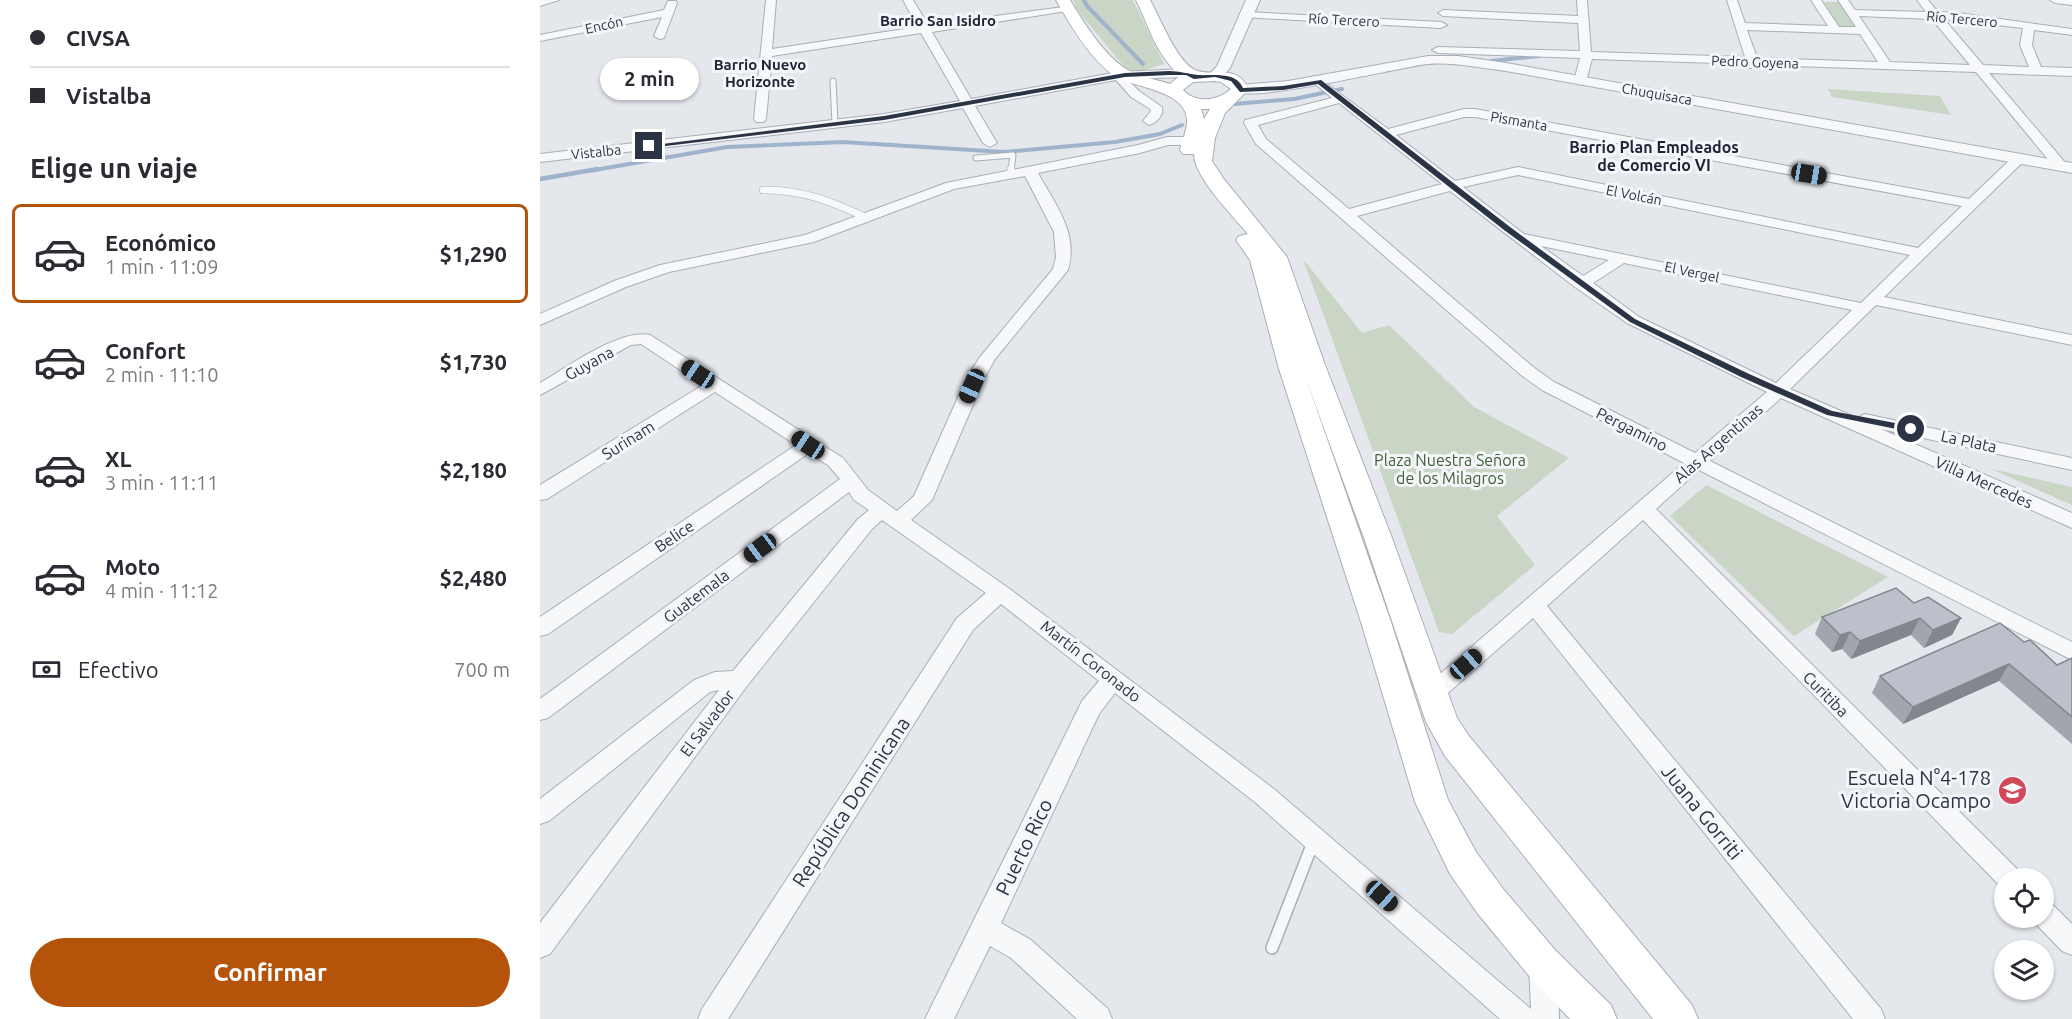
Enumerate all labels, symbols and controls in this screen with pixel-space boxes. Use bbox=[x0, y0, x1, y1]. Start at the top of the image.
street label: Río Tercero bbox=[1926, 8, 1998, 30]
street label: Río Tercero bbox=[1308, 10, 1380, 30]
district label: Barrio San Isidro bbox=[880, 12, 996, 29]
street label: Encón bbox=[584, 13, 624, 37]
text: CIVSA bbox=[66, 25, 130, 50]
street label: Pedro Goyena bbox=[1711, 52, 1799, 72]
district label: Barrio Nuevo Horizonte bbox=[714, 56, 806, 90]
callout: 2 min bbox=[600, 59, 698, 101]
text: 2 min bbox=[624, 67, 675, 90]
street label: Chuquisaca bbox=[1621, 80, 1693, 108]
text: Vistalba bbox=[66, 83, 152, 108]
street label: Pismanta bbox=[1489, 108, 1549, 134]
route end bbox=[635, 132, 662, 159]
district label: Barrio Plan Empleados de Comercio VI bbox=[1569, 138, 1739, 174]
street label: Vistalba bbox=[570, 141, 622, 163]
text: Elige un viaje bbox=[30, 153, 198, 183]
car bbox=[1790, 162, 1828, 186]
street label: El Volcán bbox=[1605, 182, 1663, 208]
icon: car bbox=[33, 227, 87, 281]
text: Económico bbox=[105, 230, 216, 255]
text: $1,290 bbox=[440, 241, 507, 266]
text: 1 min · 11:09 bbox=[105, 255, 219, 278]
street label: El Vergel bbox=[1663, 258, 1721, 286]
icon: car bbox=[33, 335, 87, 389]
text: Confort bbox=[105, 338, 186, 363]
street label: Guyana bbox=[561, 342, 617, 384]
text: $1,730 bbox=[440, 349, 507, 374]
car bbox=[678, 357, 718, 391]
text: 2 min · 11:10 bbox=[105, 363, 219, 386]
car bbox=[956, 366, 988, 406]
street label: Alas Argentinas bbox=[1670, 400, 1766, 486]
street label: Pergamino bbox=[1593, 403, 1671, 455]
route start bbox=[1897, 415, 1924, 442]
street label: Surinam bbox=[598, 417, 658, 463]
street label: La Plata bbox=[1939, 426, 1999, 456]
car bbox=[788, 428, 828, 462]
icon: car bbox=[33, 443, 87, 497]
text: XL bbox=[105, 446, 132, 471]
park label: Plaza Nuestra Señora de los Milagros bbox=[1374, 451, 1526, 487]
street label: Villa Mercedes bbox=[1932, 452, 2036, 512]
text: $2,180 bbox=[440, 457, 507, 482]
text: 3 min · 11:11 bbox=[105, 471, 219, 494]
street label: Belice bbox=[651, 516, 697, 556]
car bbox=[740, 530, 780, 566]
icon: car bbox=[33, 551, 87, 605]
text: Moto bbox=[105, 554, 160, 579]
text: $2,480 bbox=[440, 565, 507, 590]
street label: Guatemala bbox=[660, 565, 732, 627]
text: 4 min · 11:12 bbox=[105, 579, 219, 602]
street label: Martín Coronado bbox=[1037, 616, 1145, 706]
car bbox=[1447, 645, 1485, 683]
icon: cash bbox=[30, 653, 63, 686]
text: Efectivo bbox=[78, 657, 159, 682]
text: 700 m bbox=[454, 658, 510, 681]
street label: Curitiba bbox=[1800, 668, 1852, 720]
street label: El Salvador bbox=[676, 686, 738, 760]
street label: República Dominicana bbox=[787, 712, 914, 891]
street label: Juana Gorriti bbox=[1657, 760, 1748, 864]
place label: Escuela N°4-178 Victoria Ocampo bbox=[1841, 766, 1991, 812]
school or university icon: Escuela N°4-178 Victoria Ocampo bbox=[1996, 774, 2028, 806]
street label: Puerto Rico bbox=[990, 795, 1057, 899]
map controls bbox=[1994, 868, 2054, 1000]
button: locate bbox=[1994, 868, 2054, 928]
car bbox=[1363, 877, 1401, 915]
button: Confirmar bbox=[30, 938, 510, 1007]
button: layers bbox=[1994, 940, 2054, 1000]

